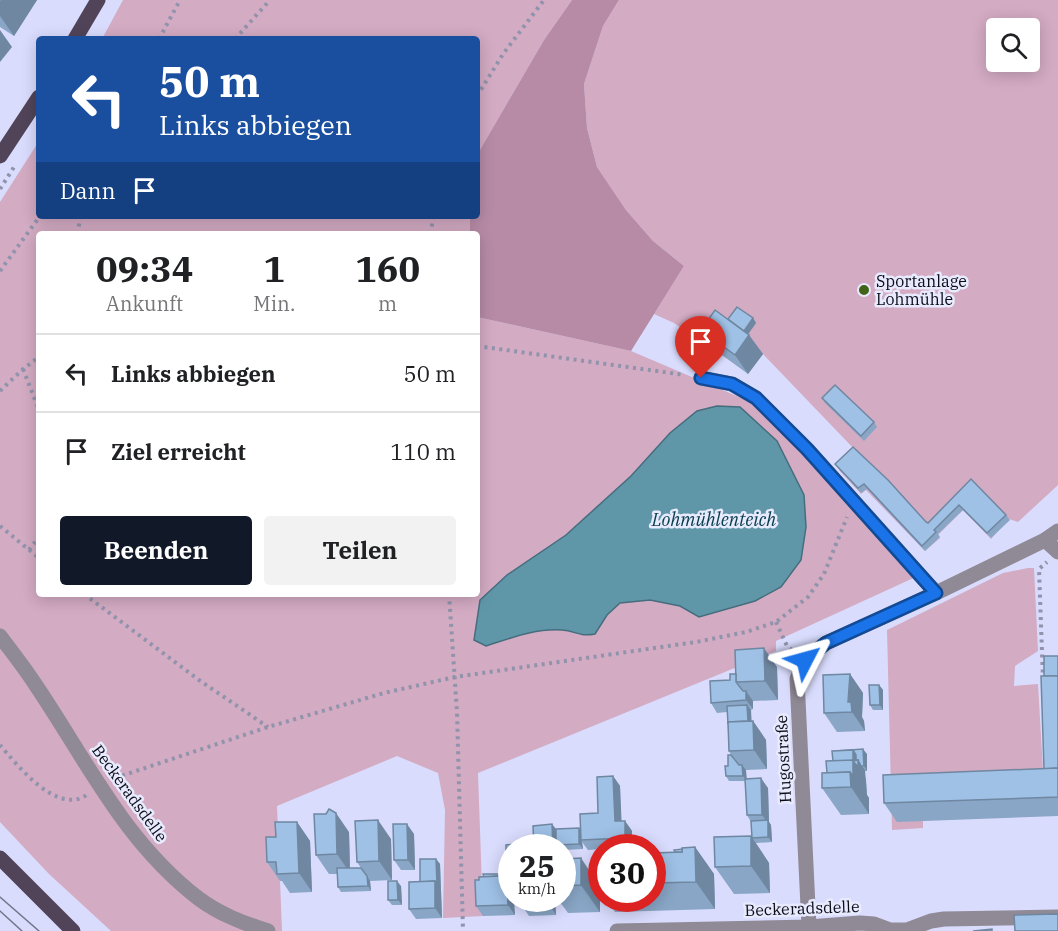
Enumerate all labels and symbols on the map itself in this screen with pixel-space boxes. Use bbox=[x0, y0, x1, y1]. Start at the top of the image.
place label: Sportanlage Lohmühle bbox=[876, 271, 967, 309]
marker: Sportanlage Lohmühle bbox=[857, 283, 871, 297]
pin bbox=[675, 316, 726, 378]
water label: Lohmühlenteich bbox=[651, 508, 776, 531]
position arrow bbox=[773, 628, 837, 692]
street label: Hugostraße bbox=[771, 714, 795, 804]
street label: Beckeradsdelle bbox=[88, 741, 172, 845]
speed limit sign: 30 bbox=[588, 834, 666, 912]
street label: Beckeradsdelle bbox=[744, 896, 860, 920]

